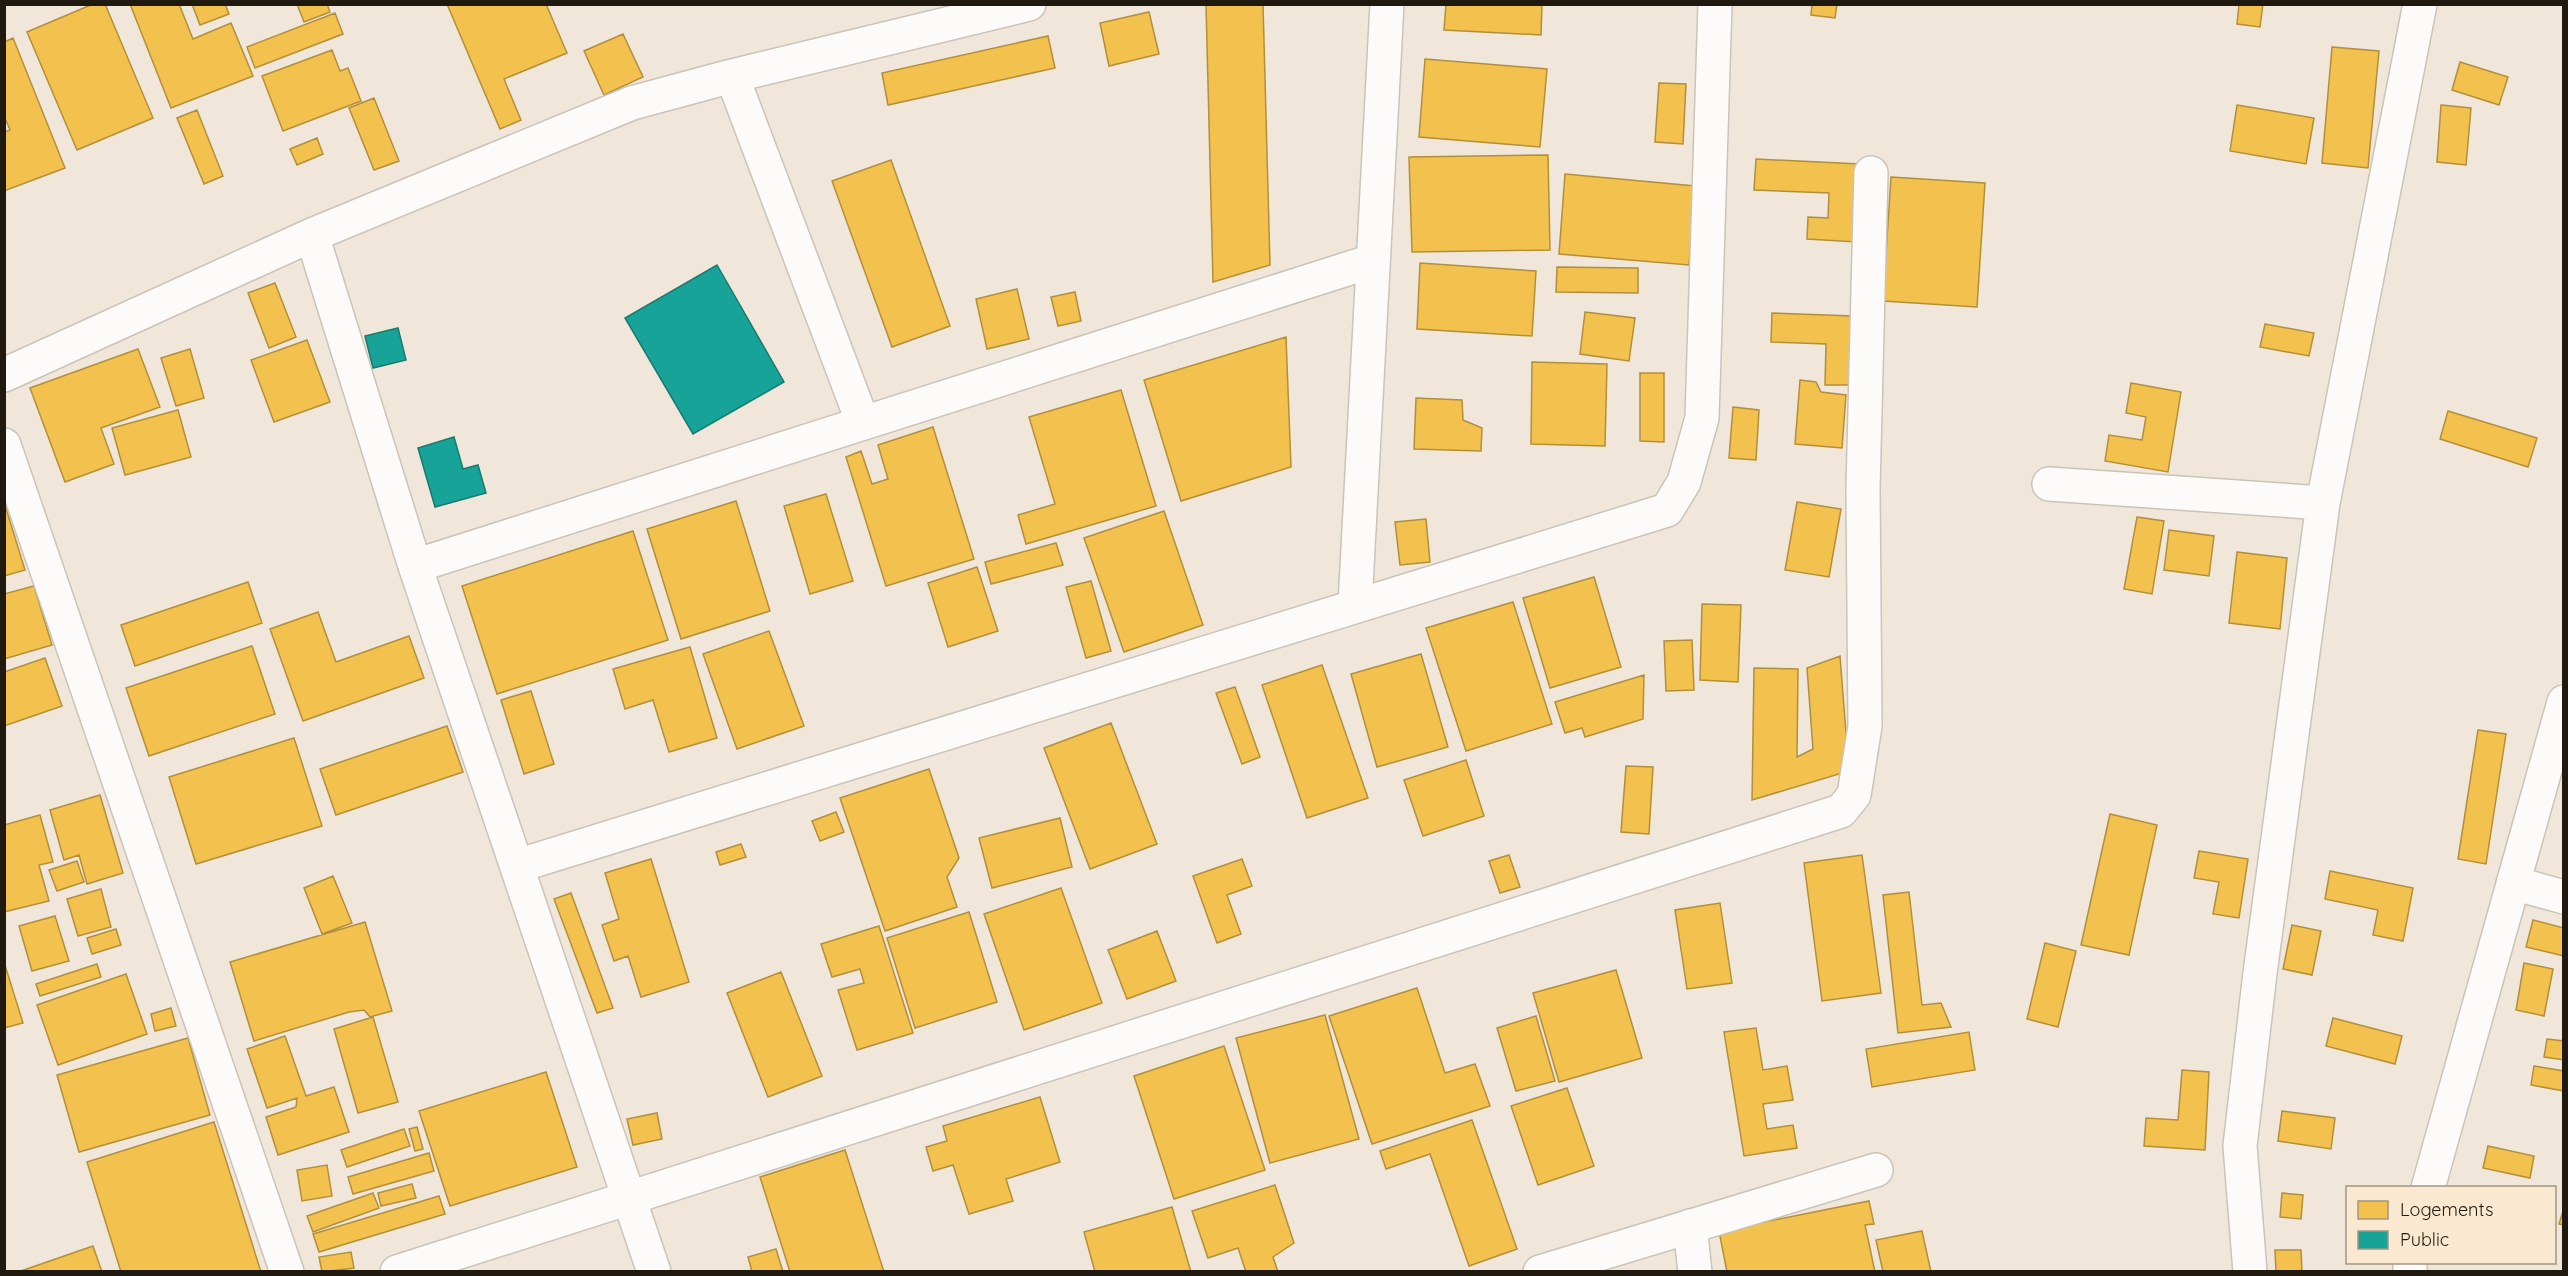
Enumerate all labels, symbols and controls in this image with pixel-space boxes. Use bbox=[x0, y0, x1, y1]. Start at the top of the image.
legend bbox=[2346, 1186, 2556, 1264]
text: Logements bbox=[2400, 1198, 2493, 1221]
text: Public bbox=[2400, 1228, 2449, 1251]

